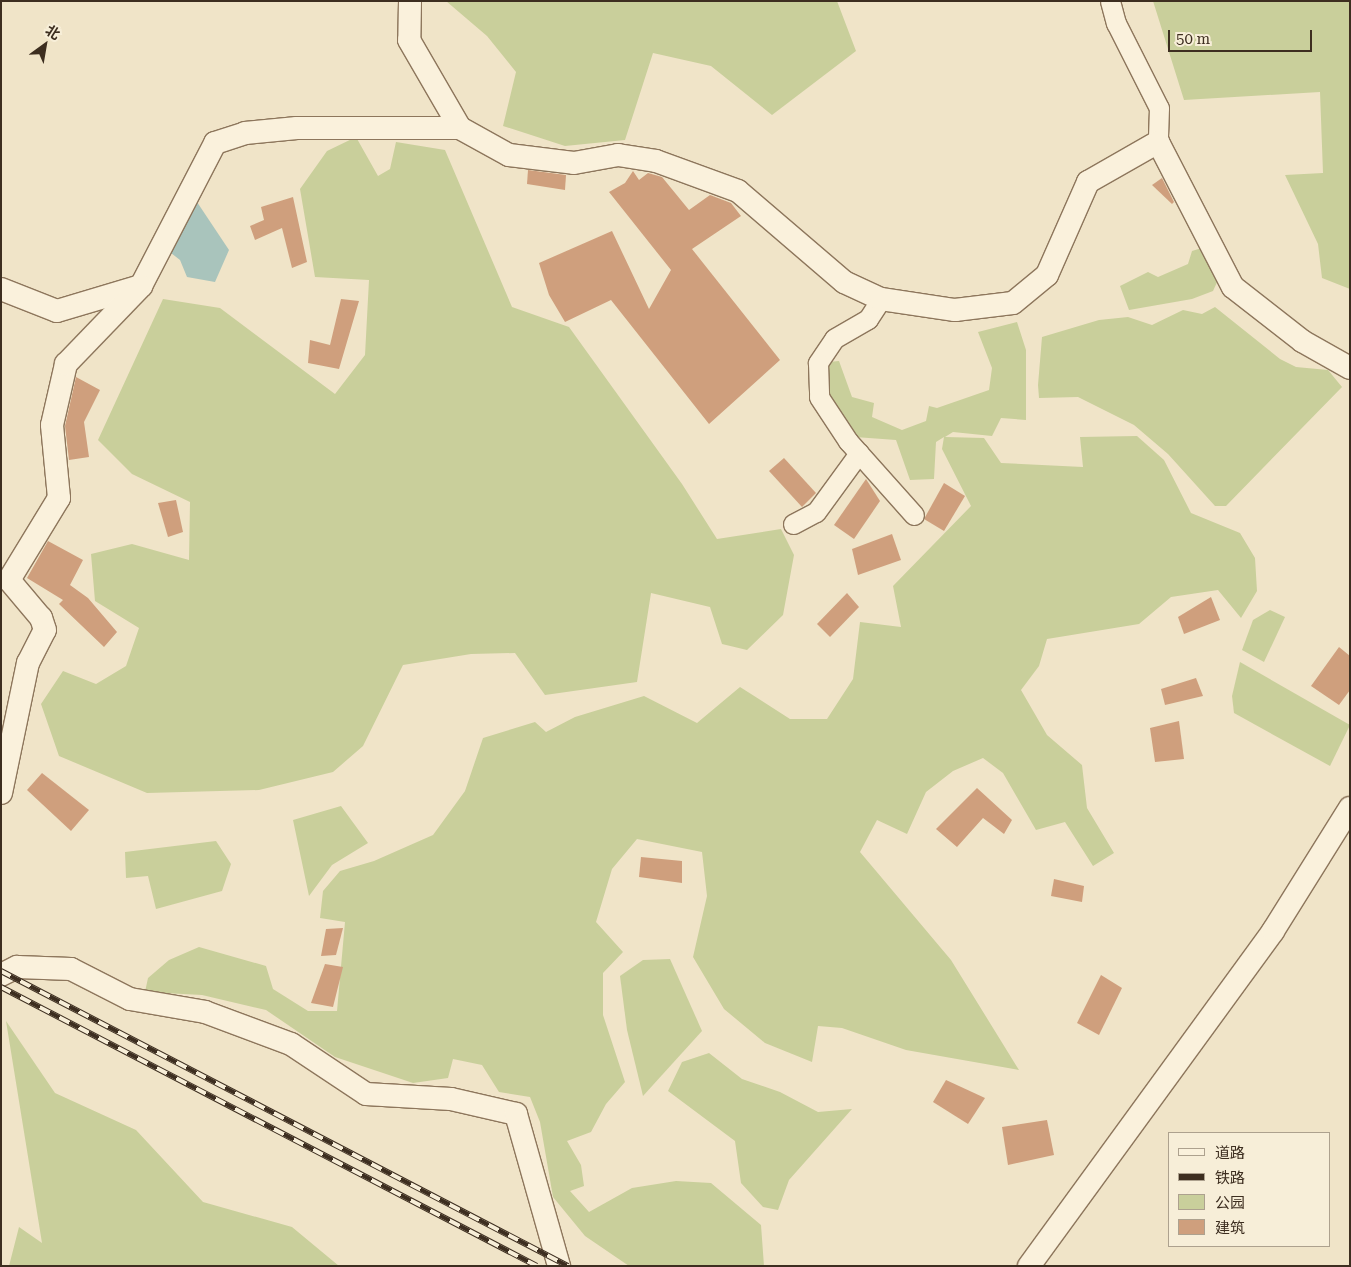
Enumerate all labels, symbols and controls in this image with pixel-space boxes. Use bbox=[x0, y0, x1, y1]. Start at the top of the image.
north arrow bbox=[20, 20, 70, 70]
scale bar bbox=[1171, 20, 1315, 52]
text: 北 bbox=[43, 22, 63, 43]
text: 50 m bbox=[1176, 30, 1210, 48]
legend bbox=[1168, 1132, 1331, 1247]
text: 道路 bbox=[1215, 1144, 1245, 1162]
text: 铁路 bbox=[1215, 1169, 1245, 1187]
text: 公园 bbox=[1215, 1194, 1245, 1212]
text: 建筑 bbox=[1215, 1219, 1245, 1237]

